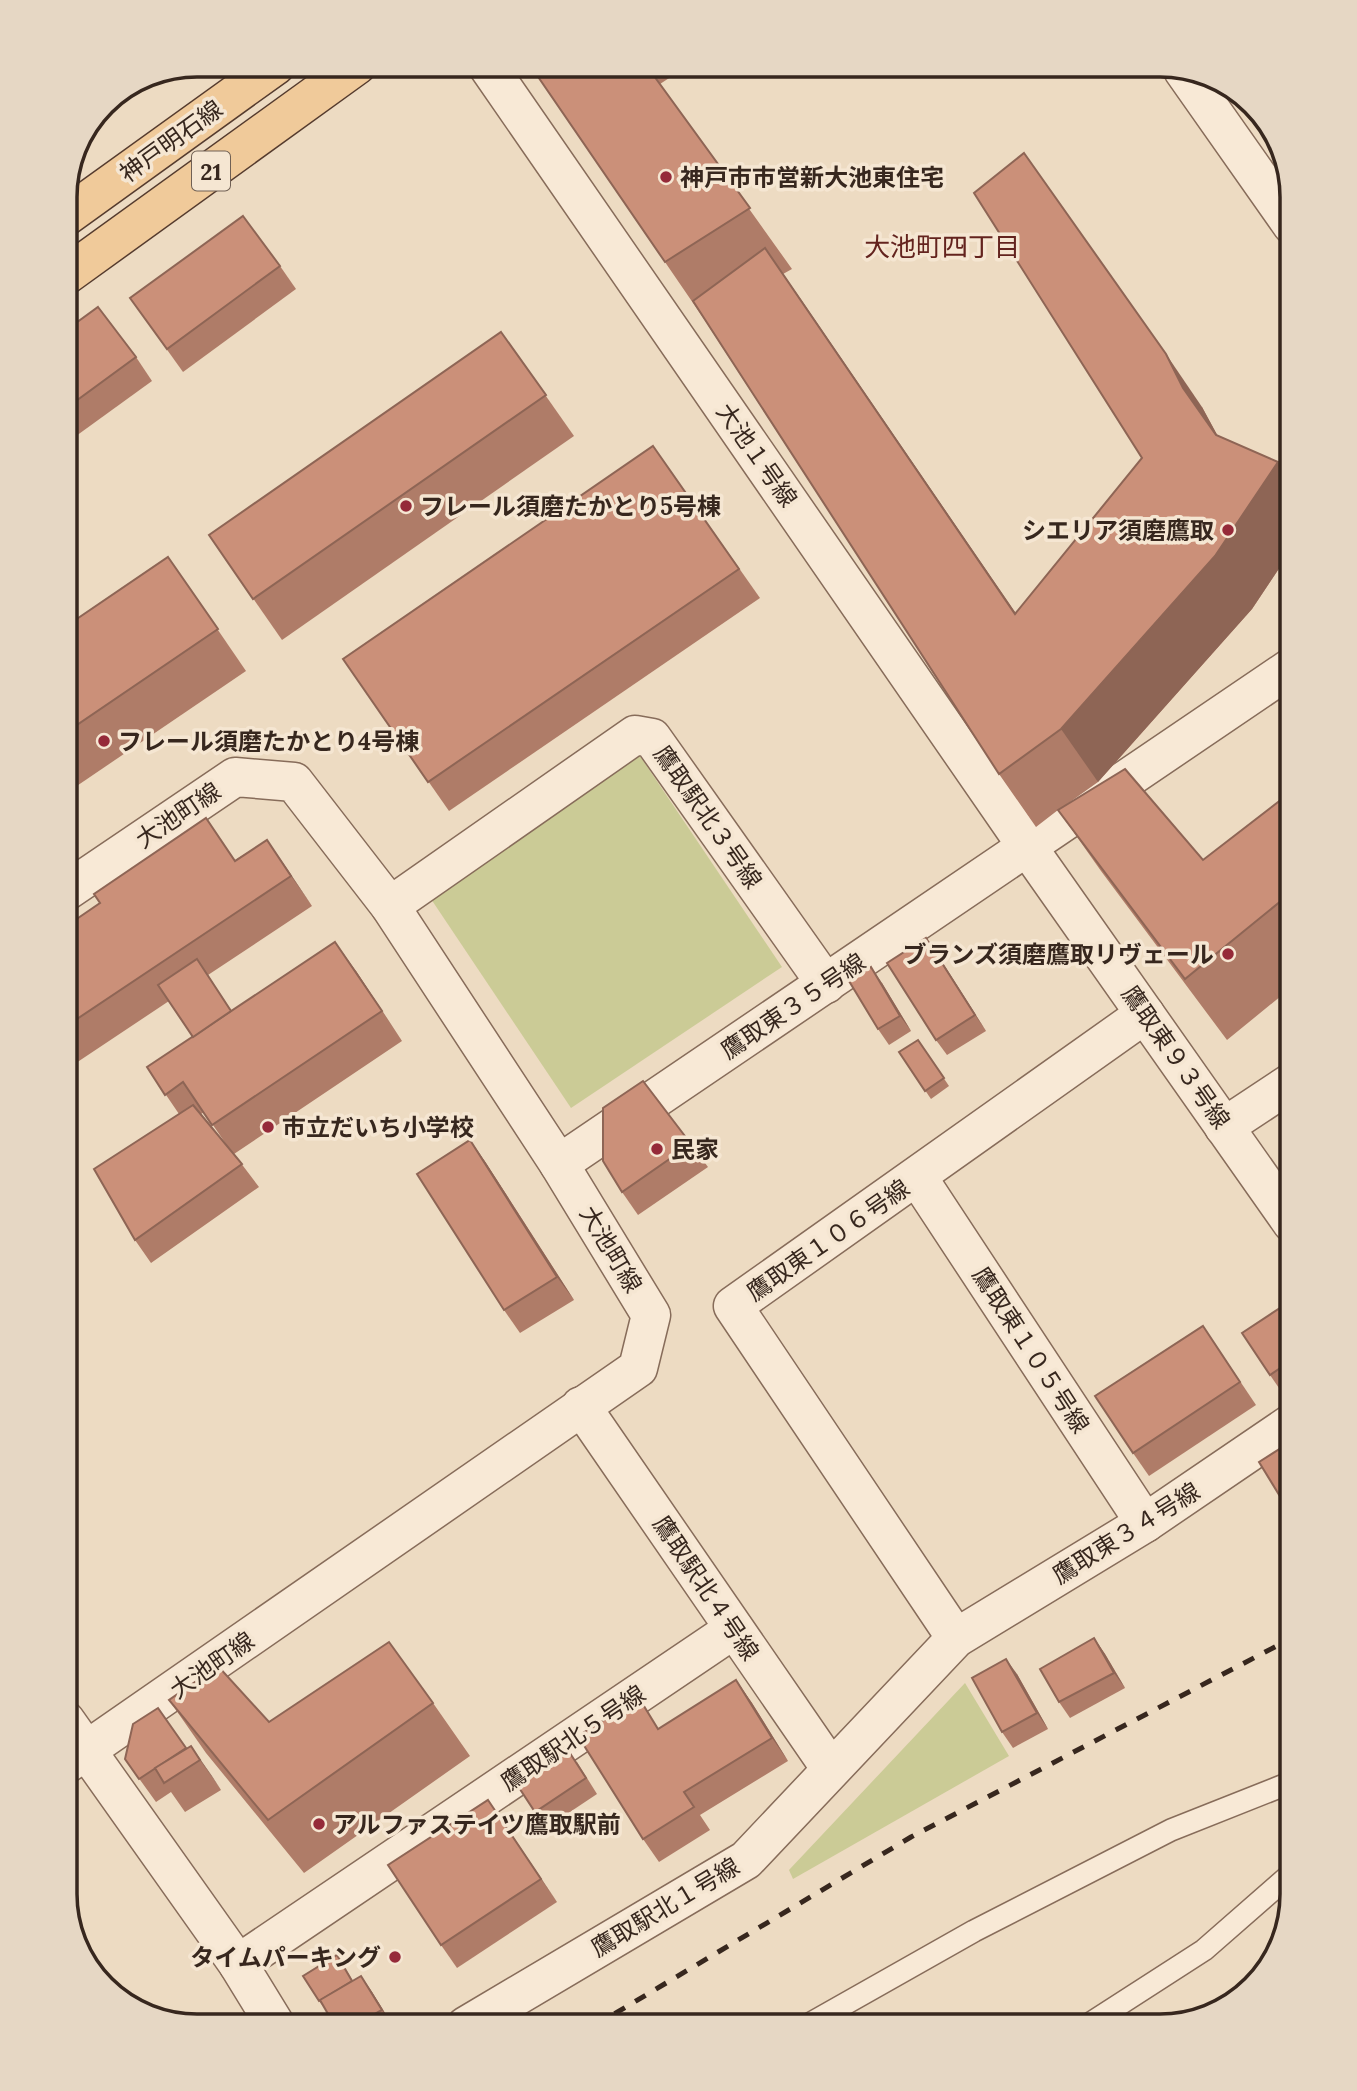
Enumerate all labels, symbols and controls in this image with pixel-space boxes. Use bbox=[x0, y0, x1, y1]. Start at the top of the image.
street label: 神戸明石線 bbox=[113, 93, 229, 189]
road number: 21 bbox=[192, 152, 230, 190]
place label: 神戸市市営新大池東住宅 bbox=[680, 162, 944, 193]
marker: 神戸市市営新大池東住宅 bbox=[658, 169, 674, 185]
district label: 大池町四丁目 bbox=[864, 230, 1020, 263]
street label: 大池１号線 bbox=[710, 397, 804, 513]
place label: フレール須磨たかとり5号棟 bbox=[420, 491, 721, 522]
marker: フレール須磨たかとり5号棟 bbox=[398, 498, 414, 514]
place label: シエリア須磨鷹取 bbox=[1022, 515, 1214, 546]
marker: シエリア須磨鷹取 bbox=[1220, 522, 1236, 538]
place label: フレール須磨たかとり4号棟 bbox=[118, 726, 419, 757]
marker: フレール須磨たかとり4号棟 bbox=[96, 733, 112, 749]
street label: 鷹取駅北３号線 bbox=[647, 739, 769, 895]
street label: 大池町線 bbox=[130, 775, 226, 855]
place label: ブランズ須磨鷹取リヴェール bbox=[902, 939, 1214, 970]
street label: 鷹取東３５号線 bbox=[715, 946, 871, 1066]
marker: ブランズ須磨鷹取リヴェール bbox=[1220, 946, 1236, 962]
street label: 鷹取東９３号線 bbox=[1115, 979, 1237, 1135]
place label: 市立だいち小学校 bbox=[282, 1112, 474, 1143]
marker: 市立だいち小学校 bbox=[260, 1119, 276, 1135]
place label: 民家 bbox=[671, 1134, 719, 1165]
marker: 民家 bbox=[649, 1141, 665, 1157]
street label: 鷹取東１０６号線 bbox=[740, 1172, 916, 1308]
street label: 大池町線 bbox=[573, 1200, 649, 1298]
street label: 鷹取東１０５号線 bbox=[966, 1261, 1096, 1439]
street label: 鷹取東３４号線 bbox=[1047, 1475, 1205, 1591]
street label: 鷹取駅北４号線 bbox=[646, 1510, 766, 1666]
street label: 大池町線 bbox=[164, 1625, 260, 1705]
street label: 鷹取駅北５号線 bbox=[495, 1678, 651, 1798]
place label: アルファステイツ鷹取駅前 bbox=[333, 1809, 621, 1840]
marker: アルファステイツ鷹取駅前 bbox=[311, 1816, 327, 1832]
street label: 鷹取駅北１号線 bbox=[585, 1850, 745, 1964]
place label: タイムパーキング bbox=[190, 1942, 381, 1973]
marker: タイムパーキング bbox=[387, 1949, 403, 1965]

